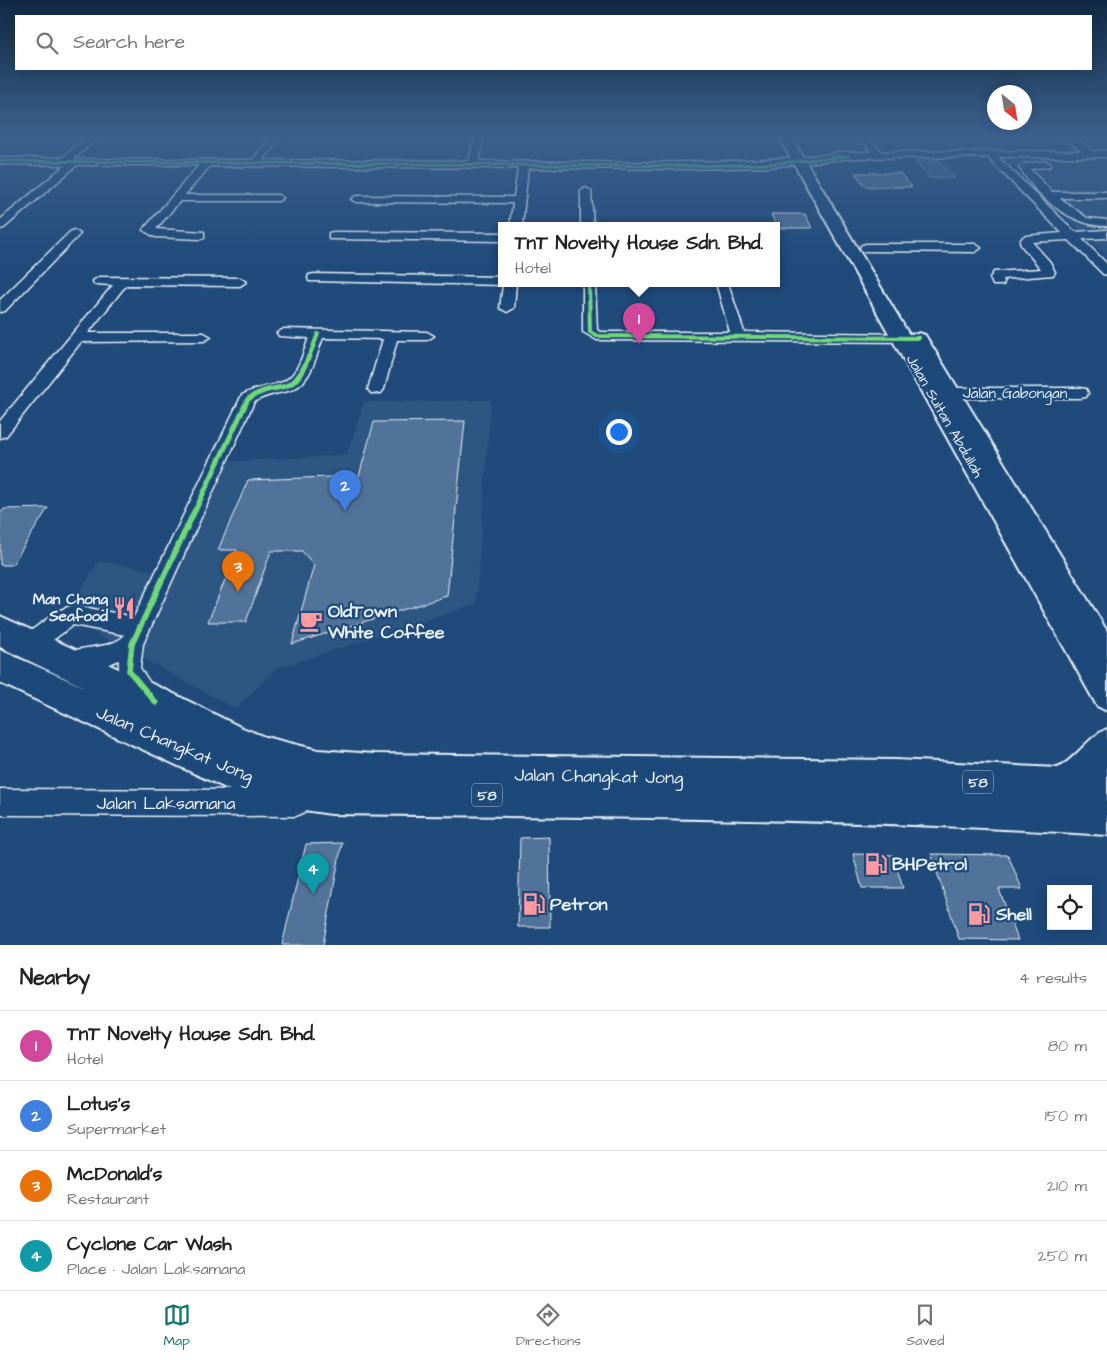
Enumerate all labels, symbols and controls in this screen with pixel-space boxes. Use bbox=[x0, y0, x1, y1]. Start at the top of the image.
search box bbox=[15, 15, 1092, 70]
icon: search bbox=[33, 29, 61, 57]
text: Search here bbox=[73, 29, 185, 56]
north arrow bbox=[987, 85, 1032, 130]
popup bbox=[498, 222, 780, 287]
text: TnT Novelty House Sdn. Bhd. bbox=[515, 230, 763, 257]
text: Hotel bbox=[515, 257, 551, 279]
pin: 1 bbox=[623, 303, 655, 344]
street label: Jalan Sultan Abdullah bbox=[901, 351, 989, 482]
street label: Jalan Gabongan bbox=[963, 383, 1068, 405]
your location bbox=[606, 419, 632, 445]
pin: 2 bbox=[329, 470, 361, 511]
pin: 3 bbox=[222, 551, 254, 592]
place label: Man Chong Seafood bbox=[33, 589, 108, 627]
restaurant icon: Man Chong Seafood bbox=[111, 595, 137, 621]
place label: OldTown White Coffee bbox=[327, 599, 445, 645]
cafe icon: OldTown White Coffee bbox=[298, 608, 324, 634]
street label: Jalan Changkat Jong bbox=[92, 700, 257, 790]
street label: Jalan Changkat Jong bbox=[514, 763, 684, 791]
road number: 58 bbox=[963, 770, 993, 794]
road number: 58 bbox=[472, 784, 502, 806]
street label: Jalan Laksamana bbox=[96, 791, 236, 816]
fuel station icon: BHPetrol bbox=[863, 851, 889, 877]
place label: BHPetrol bbox=[892, 852, 967, 877]
pin: 4 bbox=[297, 853, 329, 894]
map controls bbox=[1047, 885, 1092, 930]
button: locate bbox=[1047, 885, 1092, 930]
fuel station icon: Petron bbox=[521, 891, 547, 917]
place label: Petron bbox=[550, 892, 608, 917]
fuel station icon: Shell bbox=[966, 901, 992, 927]
place label: Shell bbox=[995, 902, 1032, 927]
text: Nearby bbox=[20, 963, 90, 992]
text: 4 results bbox=[1019, 967, 1087, 989]
text: TnT Novelty House Sdn. Bhd. bbox=[67, 1021, 316, 1048]
text: 1 bbox=[35, 1035, 37, 1057]
text: 80 m bbox=[1048, 1035, 1087, 1057]
text: Hotel bbox=[67, 1048, 103, 1070]
text: Lotus's bbox=[67, 1091, 130, 1118]
text: 2 bbox=[31, 1105, 41, 1127]
text: 150 m bbox=[1045, 1105, 1087, 1127]
text: Supermarket bbox=[67, 1118, 166, 1140]
text: McDonald's bbox=[67, 1161, 162, 1188]
text: 3 bbox=[32, 1175, 40, 1197]
text: 210 m bbox=[1047, 1175, 1087, 1197]
text: Restaurant bbox=[67, 1188, 149, 1210]
text: Cyclone Car Wash bbox=[67, 1231, 232, 1258]
text: 4 bbox=[31, 1245, 41, 1267]
text: 250 m bbox=[1038, 1245, 1087, 1267]
text: Place · Jalan Laksamana bbox=[67, 1258, 245, 1280]
tab: Map bbox=[163, 1301, 191, 1351]
tab: Directions bbox=[516, 1301, 581, 1351]
tab: Saved bbox=[906, 1301, 944, 1351]

